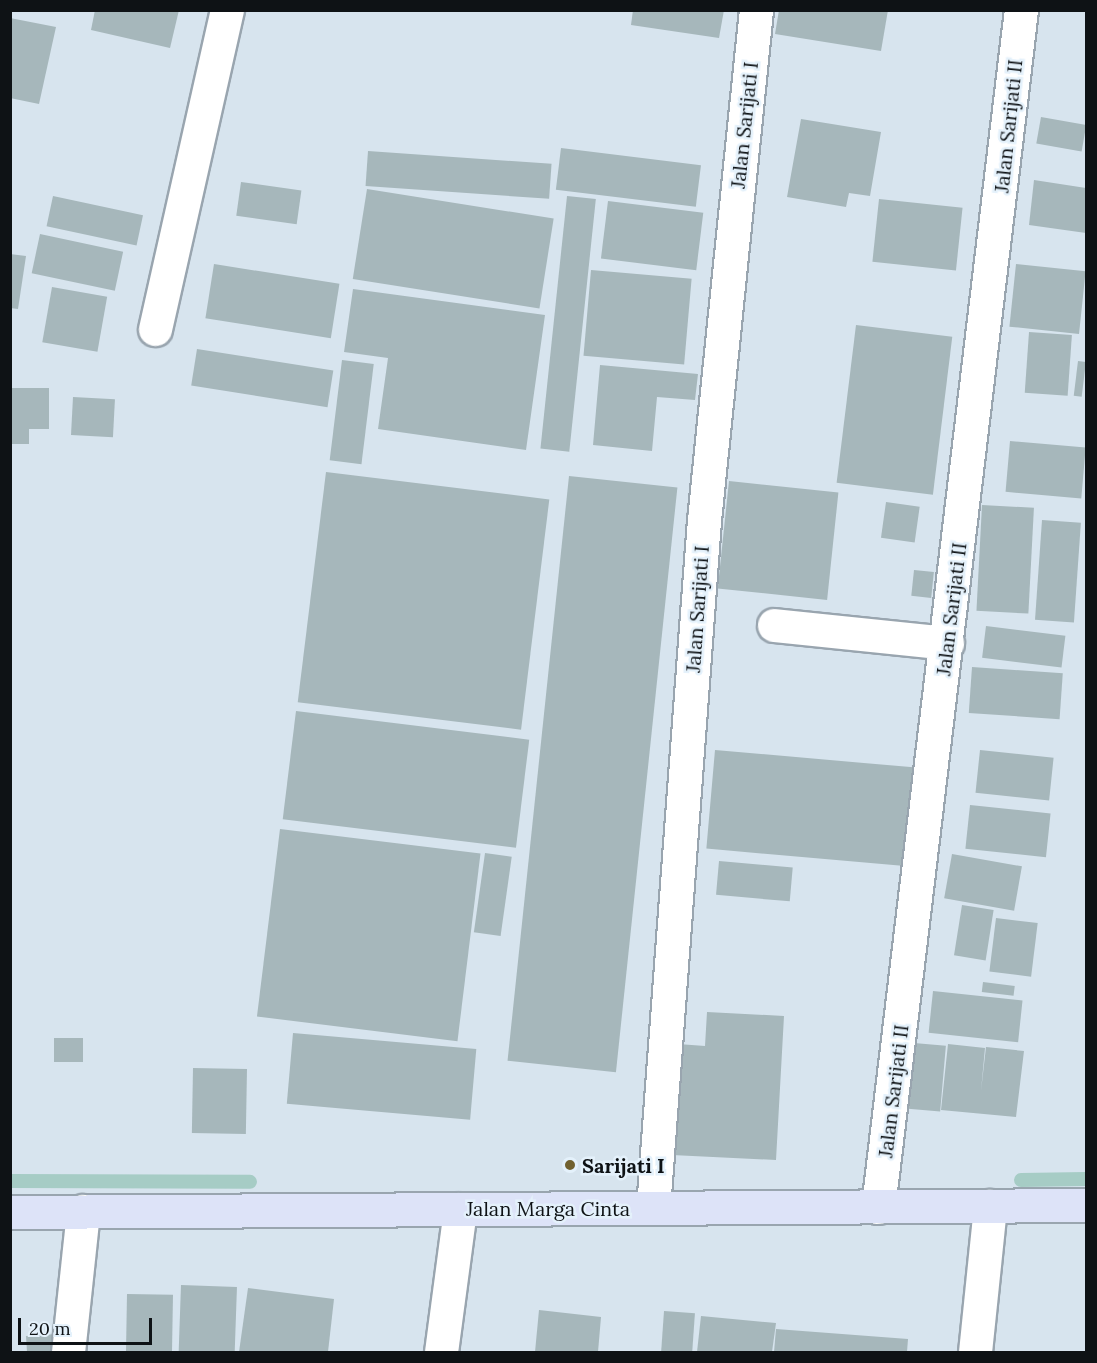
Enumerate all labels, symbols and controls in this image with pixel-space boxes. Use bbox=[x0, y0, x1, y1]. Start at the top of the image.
street label: Jalan Sarijati II bbox=[989, 58, 1027, 194]
street label: Jalan Sarijati I bbox=[725, 60, 763, 190]
street label: Jalan Sarijati II bbox=[931, 541, 971, 677]
street label: Jalan Sarijati I bbox=[681, 545, 713, 673]
street label: Jalan Sarijati II bbox=[873, 1023, 913, 1159]
place label: Sarijati I bbox=[582, 1153, 665, 1177]
marker: Sarijati I bbox=[563, 1158, 577, 1172]
street label: Jalan Marga Cinta bbox=[466, 1196, 630, 1220]
scale bar bbox=[21, 1306, 154, 1344]
text: 20 m bbox=[29, 1317, 71, 1340]

